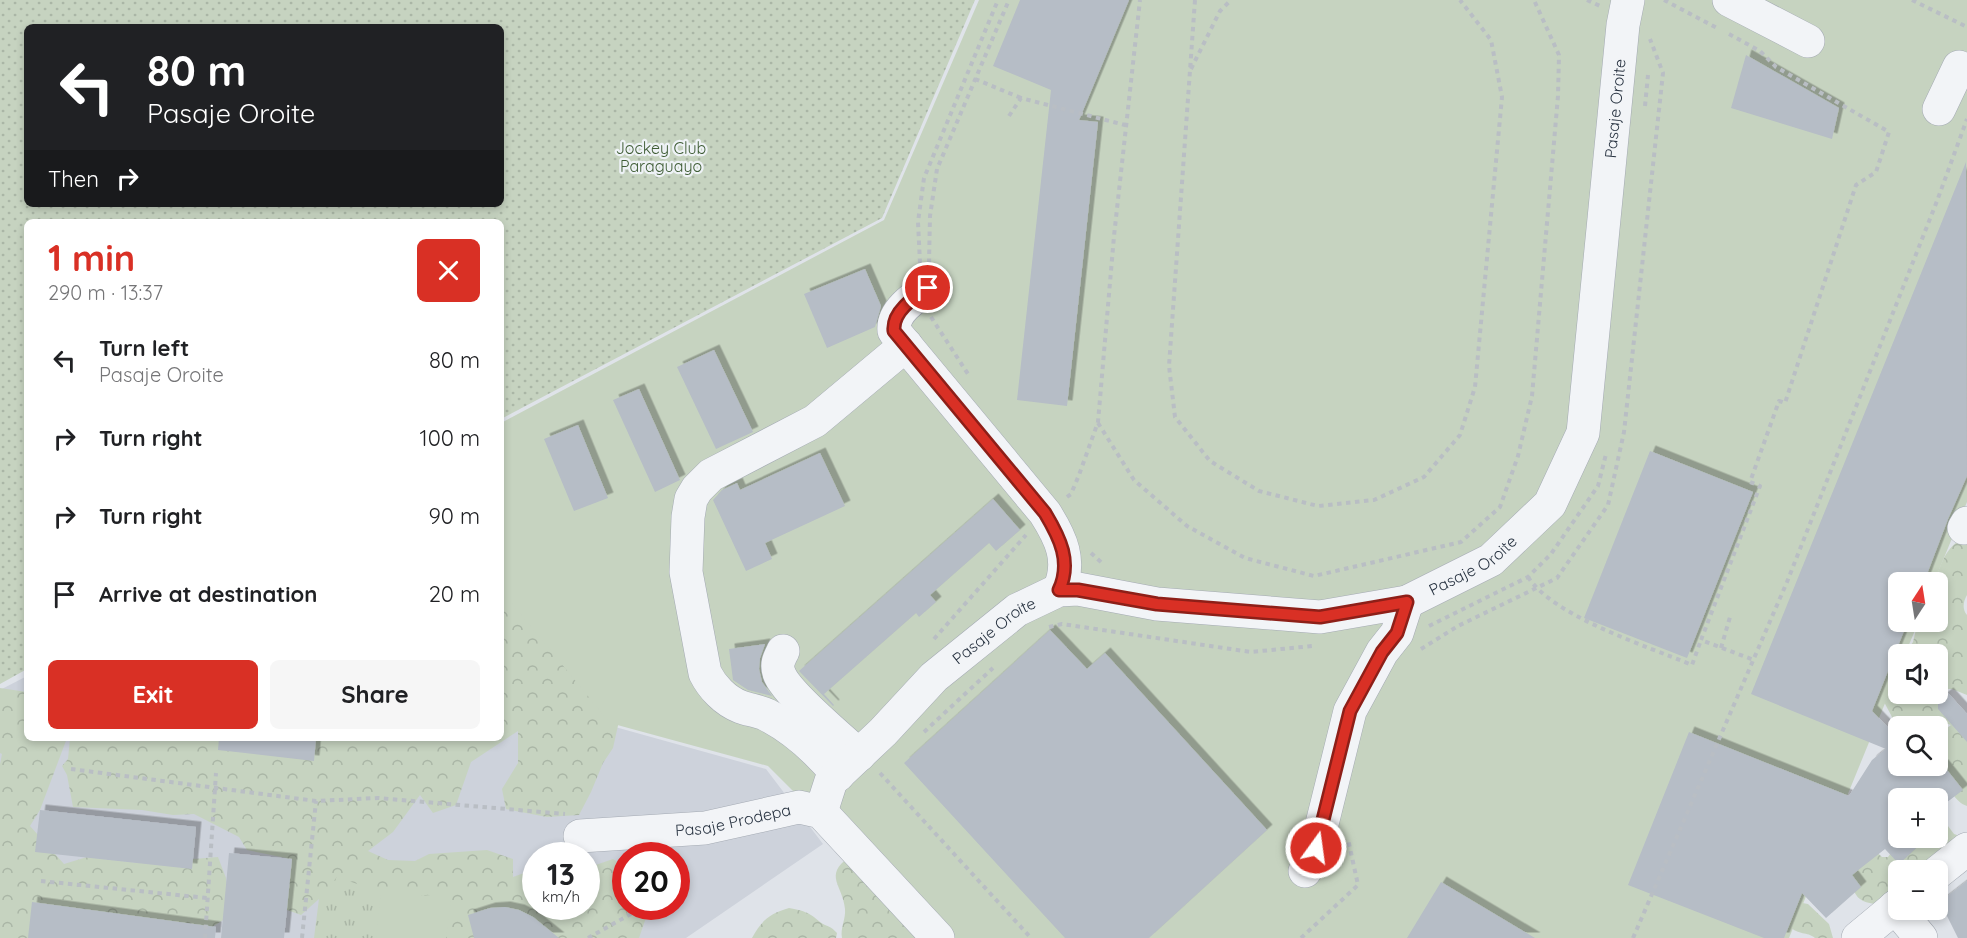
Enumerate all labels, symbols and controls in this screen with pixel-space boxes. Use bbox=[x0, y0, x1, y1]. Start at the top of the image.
text: 80 m bbox=[147, 44, 246, 97]
icon: left bbox=[48, 48, 126, 126]
street label: Pasaje Oroite bbox=[1600, 58, 1630, 159]
text: Pasaje Oroite bbox=[147, 96, 315, 130]
park label: Jockey Club Paraguayo bbox=[616, 138, 706, 176]
icon: right bbox=[111, 162, 144, 195]
text: Then bbox=[48, 165, 99, 193]
text: 1 min bbox=[48, 235, 135, 280]
button: close bbox=[417, 239, 480, 302]
pin bbox=[902, 262, 953, 313]
icon: arrive bbox=[911, 271, 944, 304]
text: 290 m · 13:37 bbox=[48, 280, 163, 305]
text: Turn left bbox=[99, 334, 189, 362]
icon: left bbox=[48, 344, 81, 377]
text: 80 m bbox=[429, 346, 480, 374]
text: Pasaje Oroite bbox=[99, 362, 224, 387]
icon: right bbox=[48, 422, 81, 455]
text: Turn right bbox=[99, 424, 203, 452]
text: 100 m bbox=[420, 424, 480, 452]
icon: right bbox=[48, 500, 81, 533]
text: Turn right bbox=[99, 502, 203, 530]
text: 90 m bbox=[429, 502, 480, 530]
street label: Pasaje Oroite bbox=[1425, 531, 1521, 599]
north arrow bbox=[1888, 572, 1948, 632]
map controls bbox=[1888, 572, 1948, 920]
icon: arrive bbox=[48, 578, 81, 611]
text: Arrive at destination bbox=[99, 580, 317, 608]
text: 20 m bbox=[429, 580, 480, 608]
street label: Pasaje Oroite bbox=[948, 593, 1039, 668]
button: sound bbox=[1888, 644, 1948, 704]
button: Exit bbox=[48, 660, 258, 729]
button: Share bbox=[270, 660, 480, 729]
button: search bbox=[1888, 716, 1948, 776]
button: + bbox=[1888, 788, 1948, 848]
street label: Pasaje Prodepa bbox=[674, 799, 793, 840]
position arrow bbox=[1284, 816, 1348, 880]
speed limit sign: 20 bbox=[612, 842, 690, 920]
text: 13 bbox=[547, 855, 575, 893]
button: − bbox=[1888, 860, 1948, 920]
text: km/h bbox=[542, 887, 580, 906]

